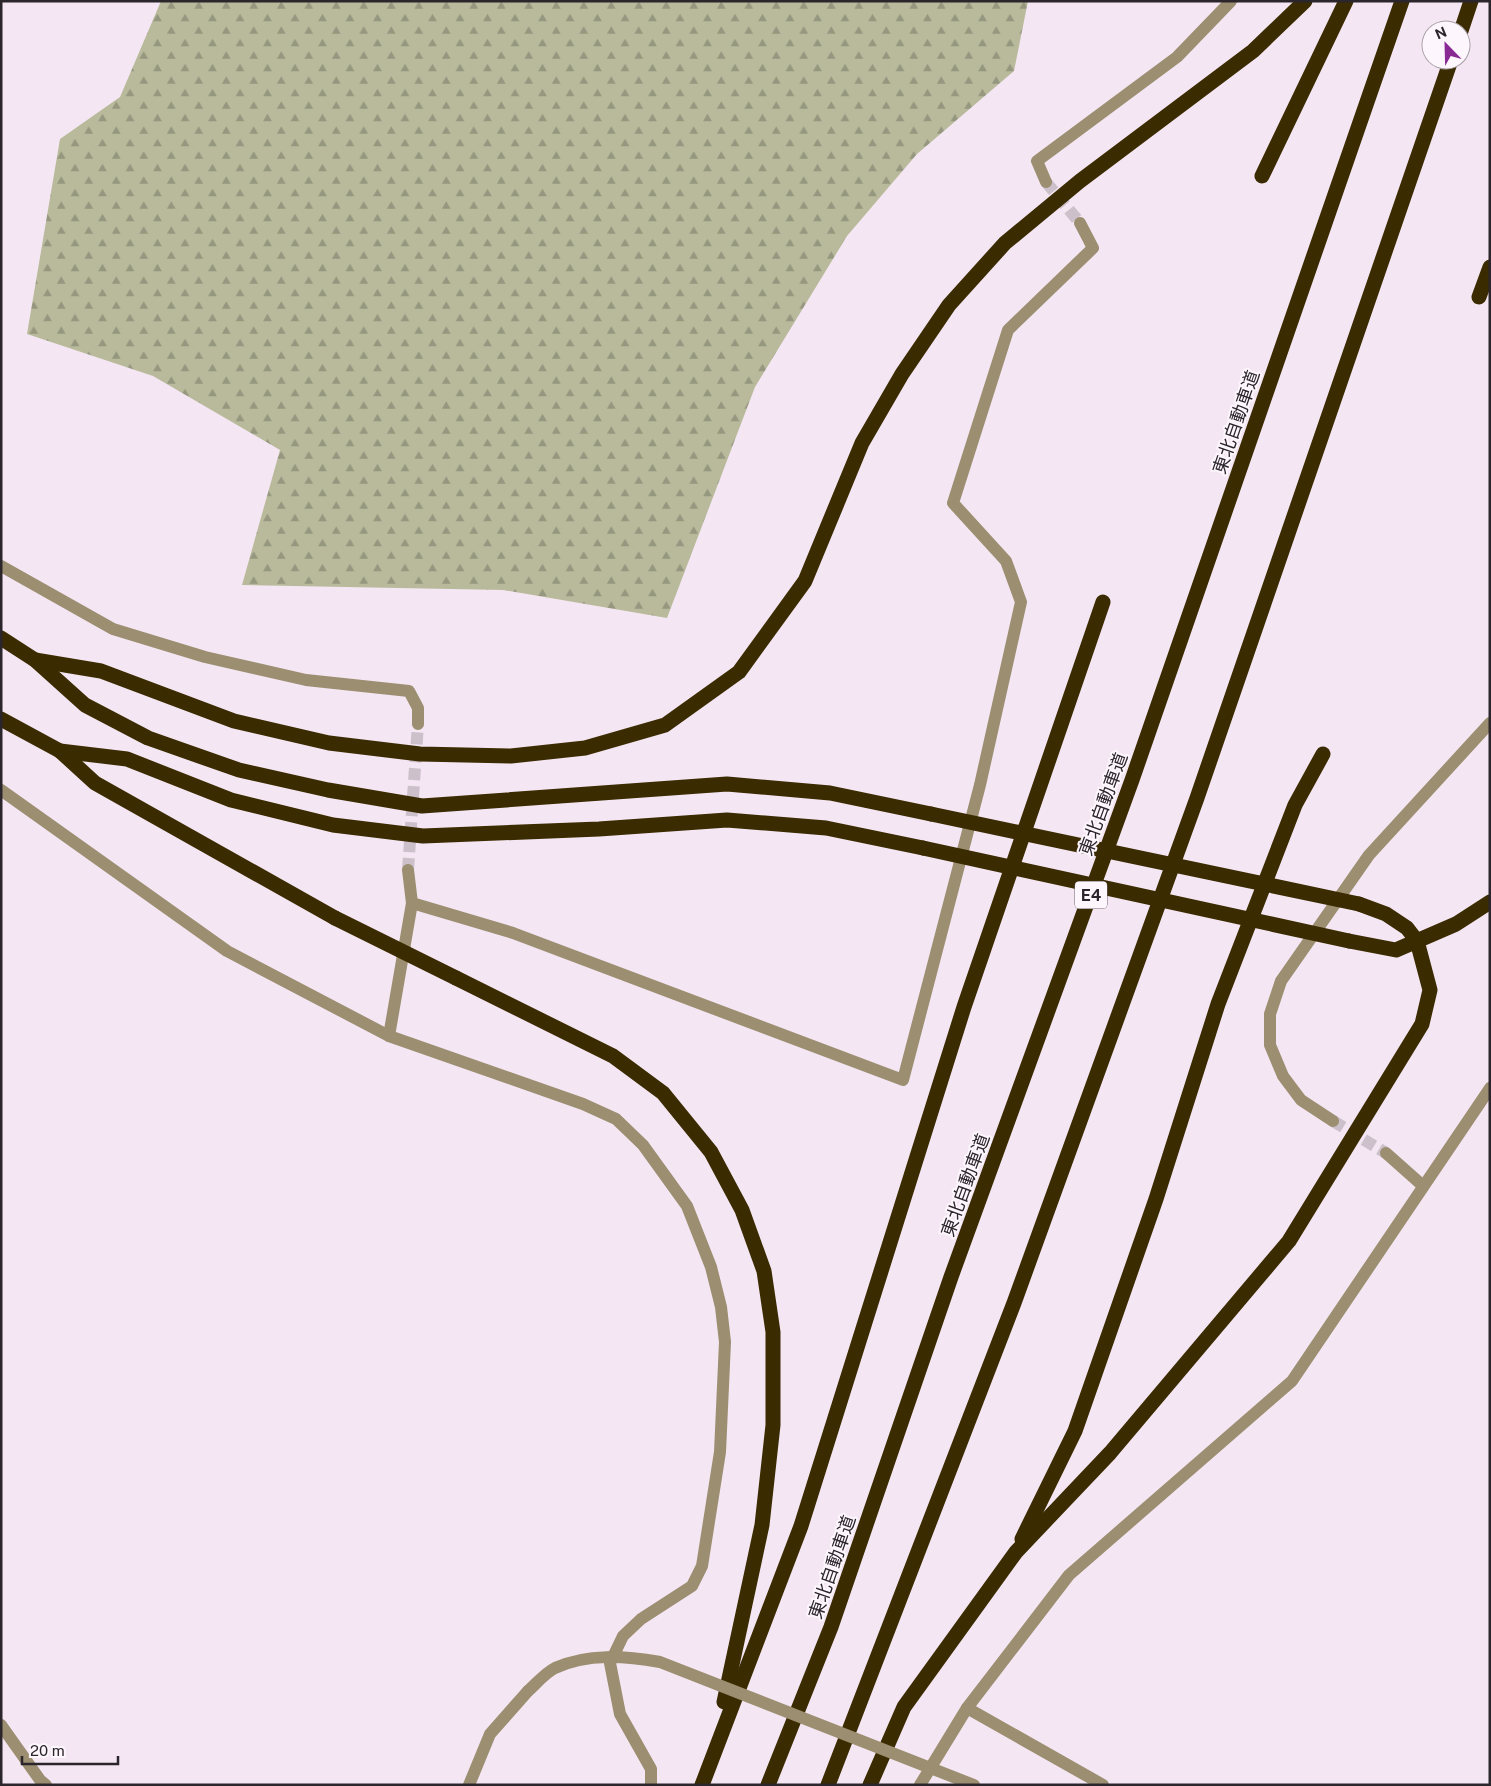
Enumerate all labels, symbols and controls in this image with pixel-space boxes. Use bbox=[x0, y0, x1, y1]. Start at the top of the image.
north arrow bbox=[1421, 20, 1471, 70]
text: N bbox=[1433, 24, 1449, 43]
street label: 東北自動車道 bbox=[1208, 368, 1264, 476]
street label: 東北自動車道 bbox=[1075, 750, 1131, 858]
road number: E4 bbox=[1075, 882, 1107, 908]
street label: 東北自動車道 bbox=[937, 1131, 993, 1239]
street label: 東北自動車道 bbox=[804, 1513, 860, 1621]
scale bar bbox=[22, 1734, 119, 1766]
text: 20 m bbox=[30, 1742, 65, 1759]

